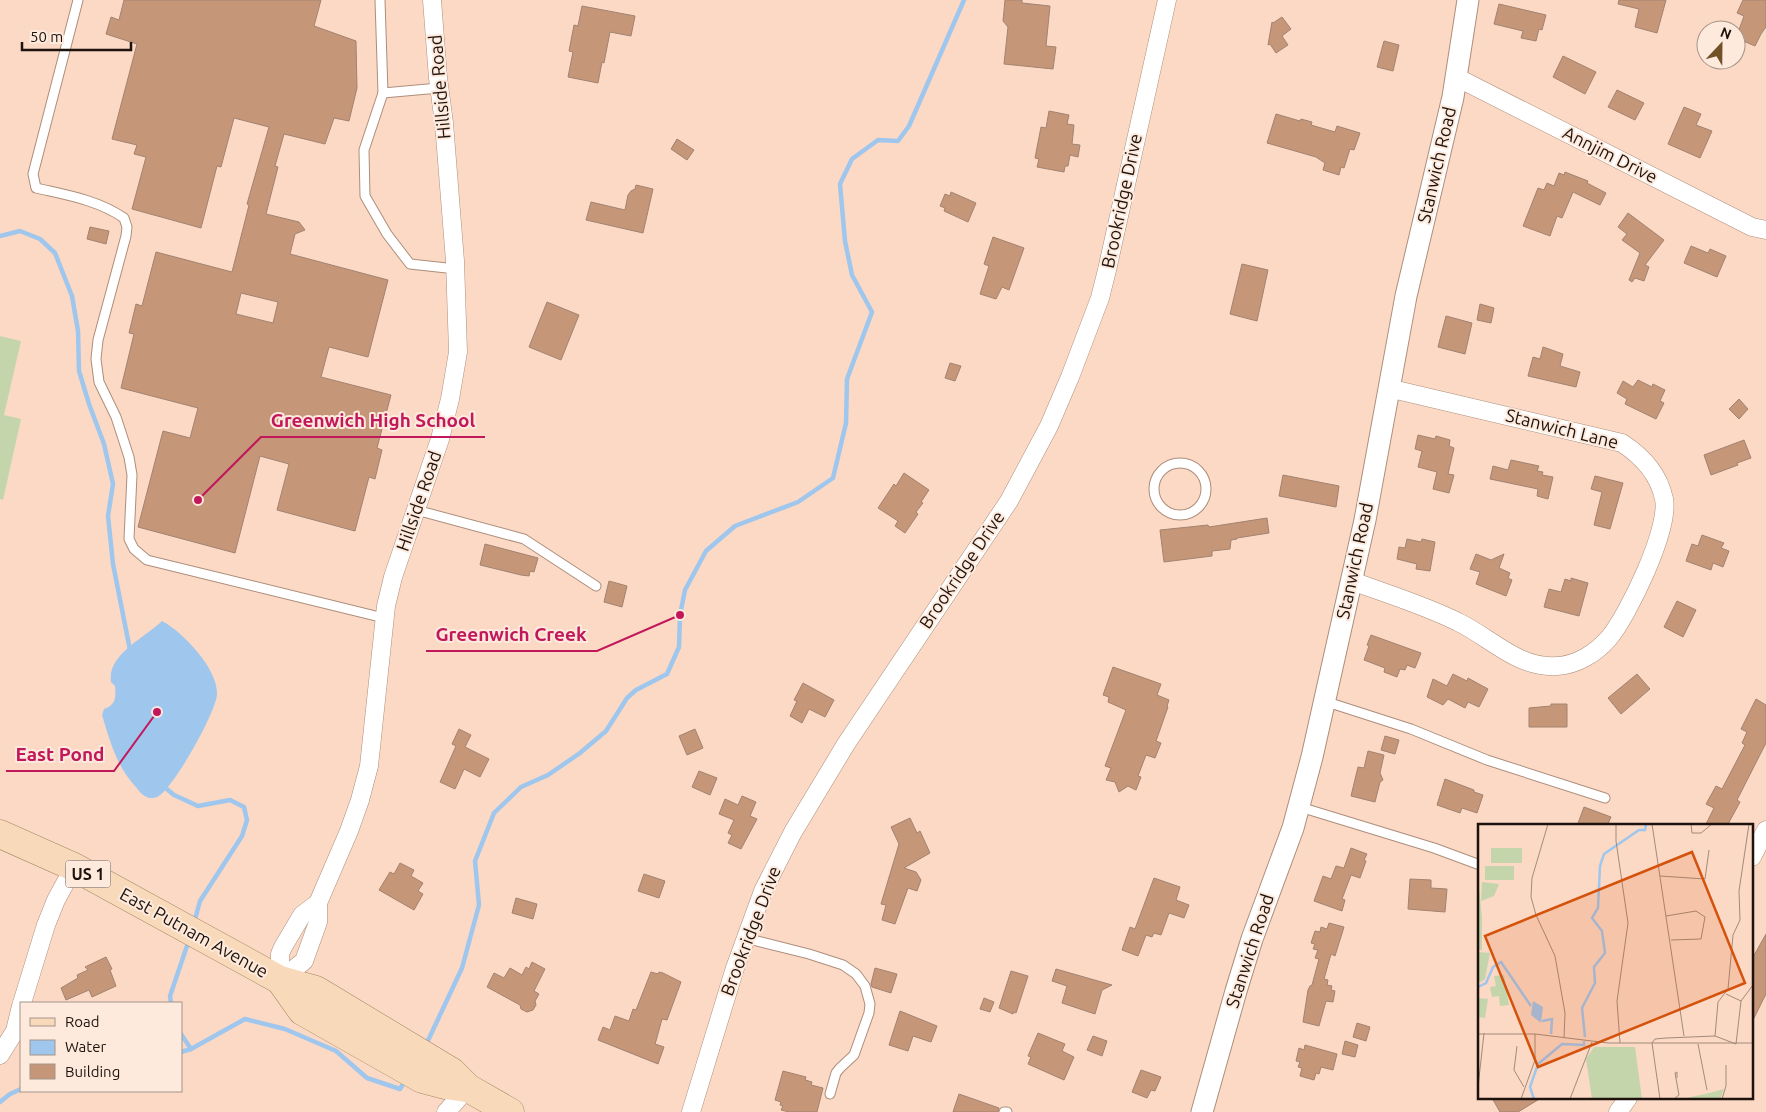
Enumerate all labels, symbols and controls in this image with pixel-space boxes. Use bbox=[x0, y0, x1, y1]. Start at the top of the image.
scale bar bbox=[22, 20, 131, 52]
north arrow bbox=[1696, 20, 1746, 70]
text: N bbox=[1718, 24, 1734, 42]
text: 50 m bbox=[30, 28, 63, 45]
street label: Hillside Road bbox=[424, 34, 454, 140]
street label: Stanwich Road bbox=[1413, 105, 1459, 225]
street label: Annjim Drive bbox=[1560, 122, 1661, 186]
street label: Brookridge Drive bbox=[1097, 132, 1145, 270]
callout: Greenwich High School bbox=[261, 403, 485, 437]
street label: Stanwich Lane bbox=[1504, 404, 1621, 452]
text: Greenwich High School bbox=[271, 409, 475, 431]
street label: Hillside Road bbox=[392, 448, 445, 553]
street label: Stanwich Road bbox=[1332, 501, 1376, 621]
street label: Brookridge Drive bbox=[915, 507, 1008, 632]
callout: Greenwich Creek bbox=[426, 617, 597, 651]
text: Greenwich Creek bbox=[435, 623, 587, 645]
callout: East Pond bbox=[6, 737, 114, 771]
text: East Pond bbox=[16, 743, 104, 765]
inset map bbox=[1478, 824, 1754, 1100]
road number: US 1 bbox=[66, 861, 110, 888]
street label: Brookridge Drive bbox=[716, 863, 784, 998]
street label: East Putnam Avenue bbox=[117, 883, 272, 981]
street label: Stanwich Road bbox=[1221, 891, 1277, 1010]
legend bbox=[20, 1002, 182, 1092]
text: Road bbox=[65, 1013, 100, 1030]
text: Water bbox=[65, 1038, 106, 1055]
text: Building bbox=[65, 1063, 120, 1080]

